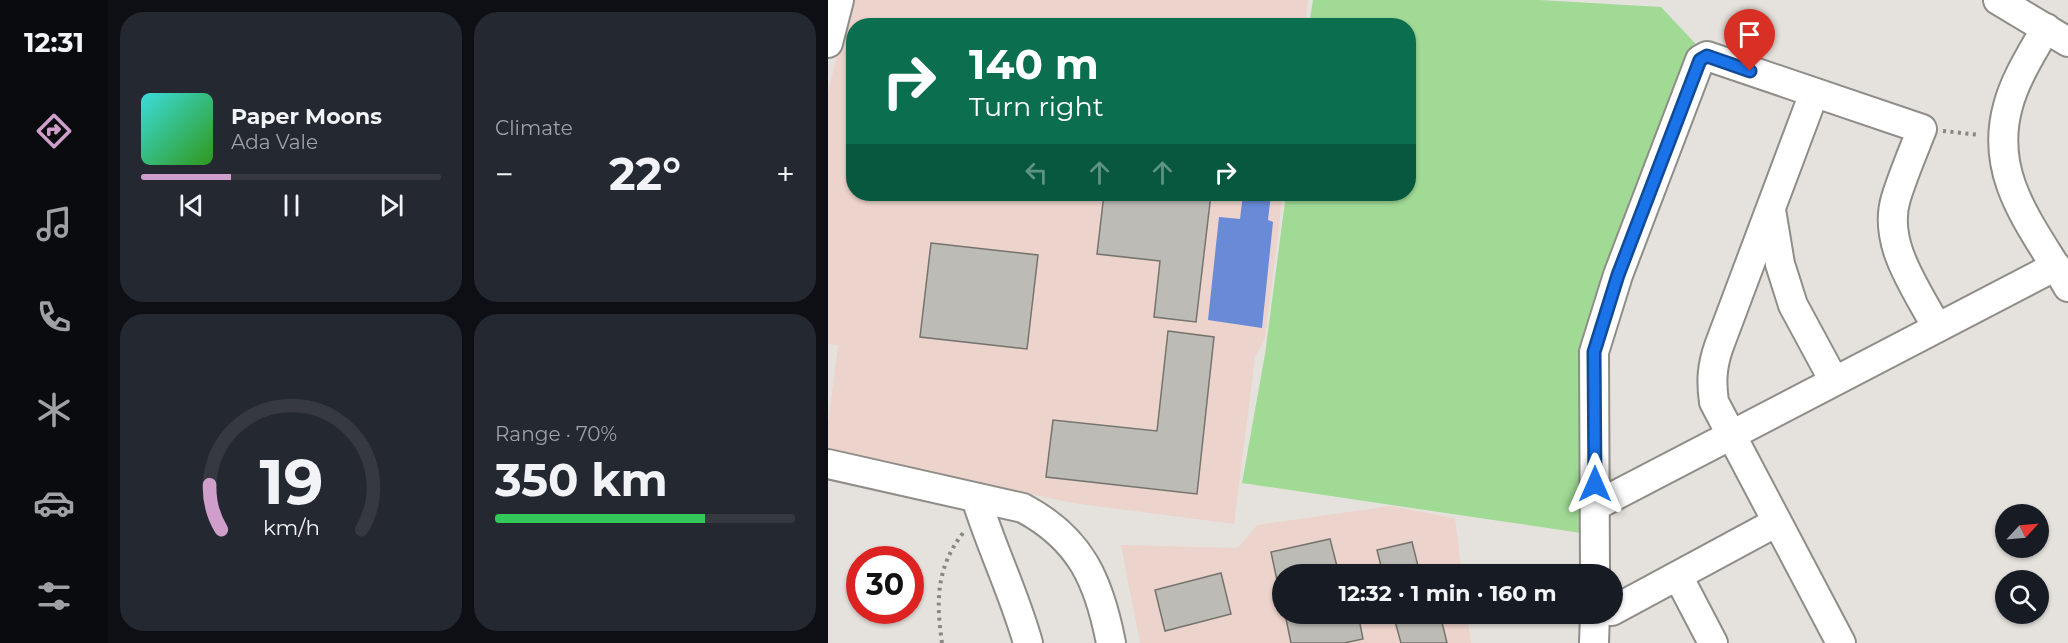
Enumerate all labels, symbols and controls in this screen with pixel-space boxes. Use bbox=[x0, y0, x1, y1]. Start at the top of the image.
pin bbox=[1724, 9, 1775, 71]
icon: arrive bbox=[1733, 18, 1766, 51]
text: 12:31 bbox=[24, 26, 84, 59]
text: 140 m bbox=[969, 38, 1099, 90]
icon: right bbox=[870, 42, 948, 120]
text: Turn right bbox=[969, 90, 1104, 123]
text: Paper Moons bbox=[231, 103, 382, 130]
icon: directions bbox=[33, 110, 75, 152]
text: Climate bbox=[495, 116, 573, 140]
text: Ada Vale bbox=[231, 130, 318, 154]
text: 22° bbox=[609, 146, 681, 201]
text: − bbox=[495, 154, 514, 194]
text: + bbox=[776, 154, 795, 194]
icon: left bbox=[1020, 156, 1053, 189]
icon: ahead bbox=[1083, 156, 1116, 189]
icon: ahead bbox=[1146, 156, 1179, 189]
icon: right bbox=[1209, 156, 1242, 189]
icon: previous bbox=[175, 189, 208, 222]
icon: pause bbox=[275, 189, 308, 222]
icon: next bbox=[375, 189, 408, 222]
icon: music bbox=[33, 203, 75, 245]
icon: phone bbox=[33, 296, 75, 338]
icon: climate bbox=[33, 389, 75, 431]
text: Range · 70% bbox=[495, 422, 617, 446]
text: 19 bbox=[259, 444, 323, 520]
text: 350 km bbox=[495, 452, 668, 507]
position arrow bbox=[1563, 452, 1627, 516]
icon: car bbox=[33, 482, 75, 524]
north arrow bbox=[1995, 504, 2049, 558]
map controls bbox=[1995, 504, 2049, 624]
text: km/h bbox=[262, 514, 320, 540]
speed limit sign: 30 bbox=[846, 546, 924, 624]
button: search bbox=[1995, 570, 2049, 624]
icon: filters bbox=[33, 575, 75, 617]
text: 12:32 · 1 min · 160 m bbox=[1338, 580, 1557, 607]

